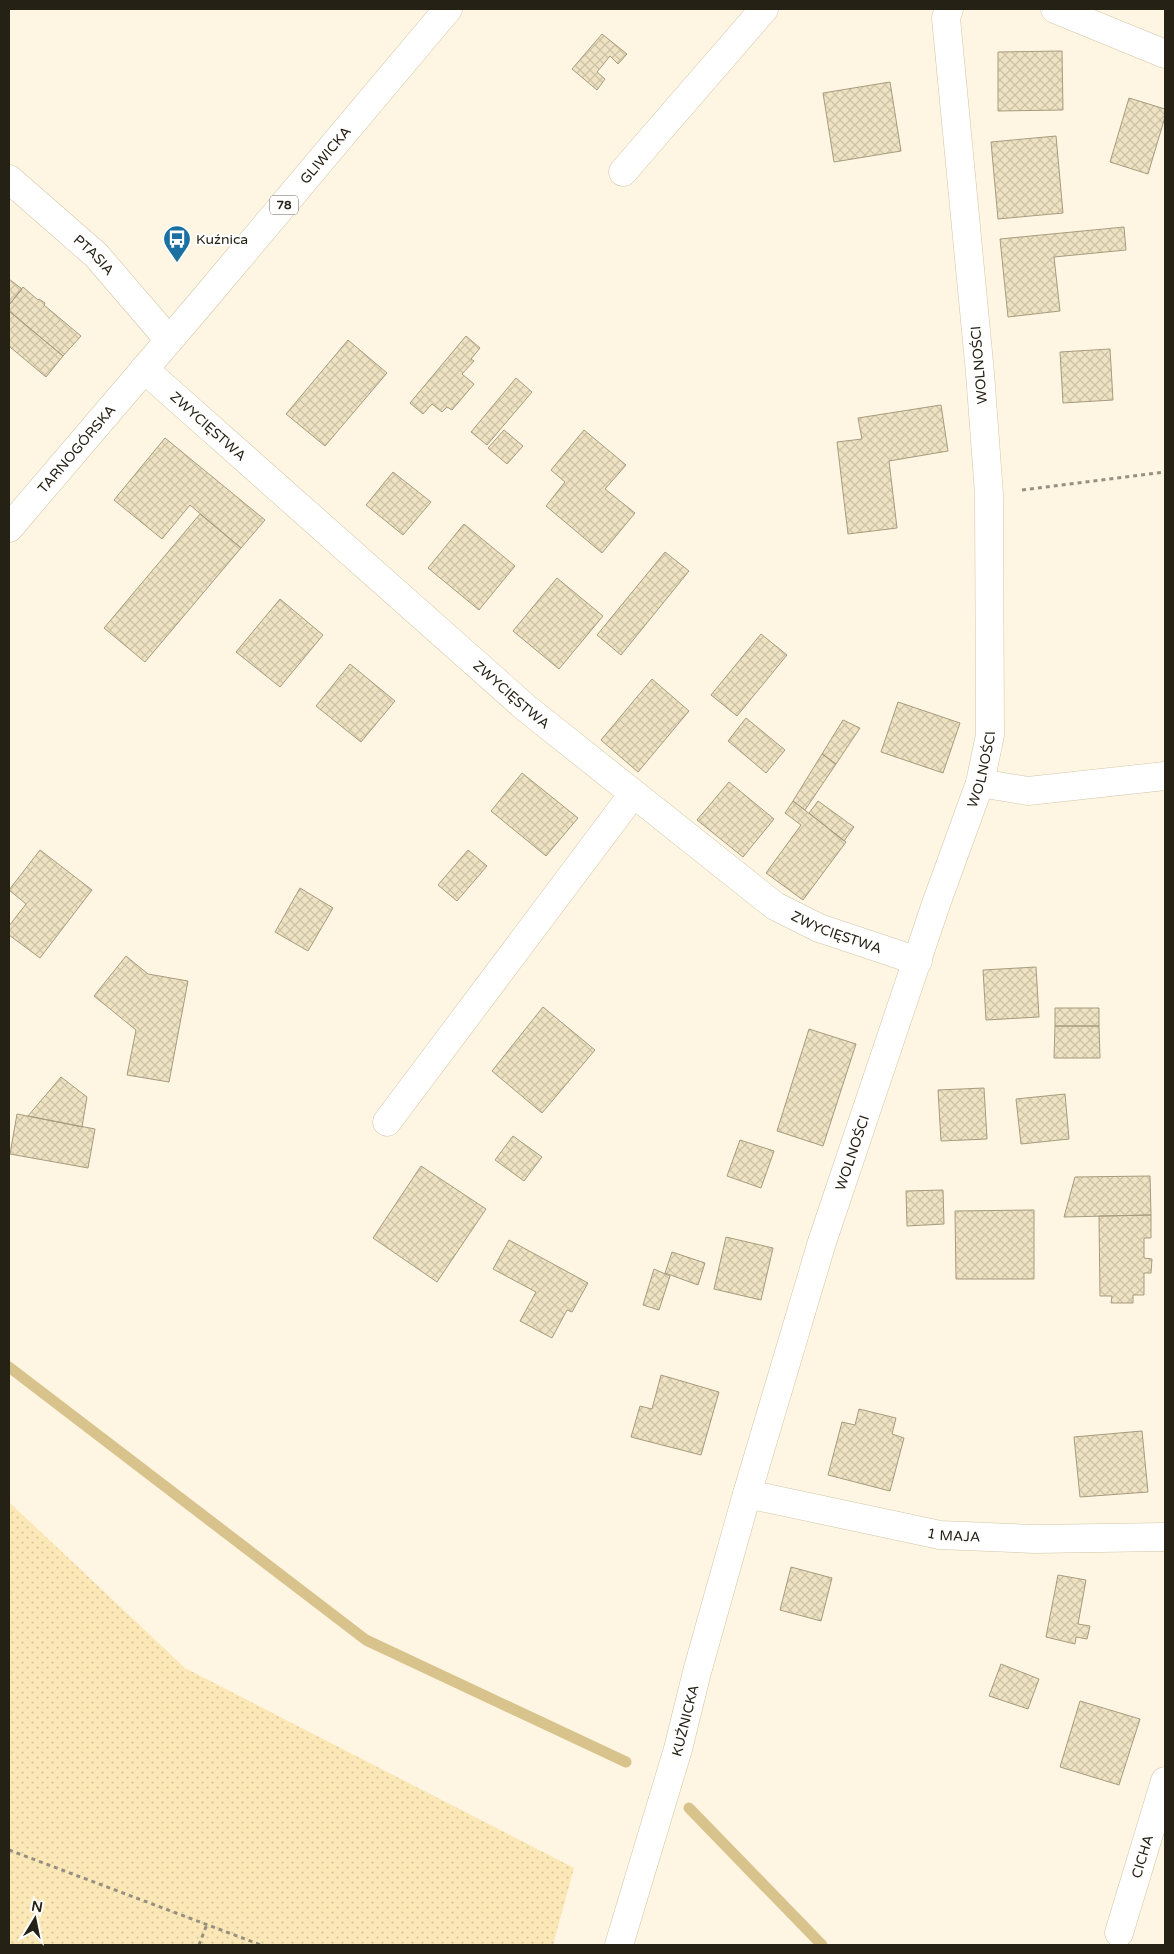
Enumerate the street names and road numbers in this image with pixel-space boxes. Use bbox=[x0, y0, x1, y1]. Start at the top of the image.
street label: GLIWICKA bbox=[296, 123, 354, 187]
road number: 78 bbox=[270, 196, 298, 214]
street label: PTASIA bbox=[70, 231, 118, 279]
street label: WOLNOŚCI bbox=[967, 325, 991, 405]
street label: ZWYCIĘSTWA bbox=[167, 388, 250, 464]
street label: TARNOGÓRSKA bbox=[34, 401, 119, 497]
street label: ZWYCIĘSTWA bbox=[470, 657, 553, 732]
street label: WOLNOŚCI bbox=[963, 731, 998, 810]
street label: ZWYCIĘSTWA bbox=[788, 907, 884, 957]
street label: WOLNOŚCI bbox=[831, 1113, 873, 1193]
street label: 1 MAJA bbox=[926, 1524, 981, 1545]
street label: KUŹNICKA bbox=[668, 1683, 702, 1759]
street label: CICHA bbox=[1128, 1833, 1157, 1880]

